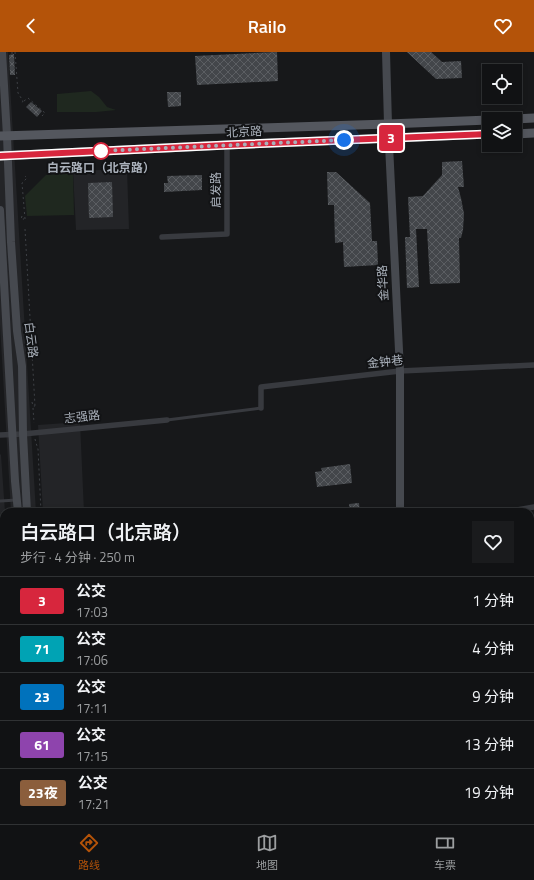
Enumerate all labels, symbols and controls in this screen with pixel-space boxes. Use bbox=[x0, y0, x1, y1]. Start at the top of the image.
text: Railo bbox=[248, 13, 286, 40]
icon: back bbox=[20, 15, 42, 37]
icon: heart bbox=[492, 15, 514, 37]
map controls bbox=[482, 64, 522, 152]
button: locate bbox=[482, 64, 522, 104]
button: layers bbox=[482, 112, 522, 152]
street label: 北京路 bbox=[225, 121, 262, 142]
line badge: 3 bbox=[378, 125, 404, 151]
text: 3 bbox=[387, 127, 395, 148]
your location bbox=[334, 130, 354, 150]
marker: 白云路口（北京路） bbox=[92, 142, 110, 160]
place label: 白云路口（北京路） bbox=[47, 158, 155, 177]
street label: 启发路 bbox=[206, 172, 225, 208]
street label: 金华路 bbox=[372, 265, 393, 302]
street label: 白云路 bbox=[20, 321, 43, 359]
street label: 金钟巷 bbox=[366, 350, 404, 373]
street label: 志强路 bbox=[63, 405, 101, 428]
text: 白云路口（北京路） bbox=[20, 517, 191, 546]
button: heart bbox=[472, 521, 514, 563]
text: 步行 · 4 分钟 · 250 m bbox=[20, 547, 135, 567]
text: 公交 bbox=[76, 579, 106, 602]
text: 1 分钟 bbox=[472, 589, 514, 612]
text: 3 bbox=[38, 590, 46, 611]
text: 17:03 bbox=[76, 602, 108, 622]
text: 公交 bbox=[76, 627, 106, 650]
text: 4 分钟 bbox=[472, 637, 514, 660]
text: 71 bbox=[34, 638, 50, 659]
text: 17:06 bbox=[76, 650, 108, 670]
text: 公交 bbox=[76, 675, 106, 698]
text: 9 分钟 bbox=[472, 685, 514, 708]
text: 23 bbox=[34, 686, 50, 707]
text: 17:11 bbox=[76, 698, 108, 718]
text: 公交 bbox=[76, 723, 106, 746]
text: 13 分钟 bbox=[464, 733, 514, 756]
text: 61 bbox=[34, 734, 50, 755]
text: 17:15 bbox=[76, 746, 108, 766]
text: 公交 bbox=[78, 771, 108, 794]
text: 19 分钟 bbox=[464, 781, 514, 804]
text: 23夜 bbox=[28, 782, 58, 803]
text: 17:21 bbox=[78, 794, 110, 814]
tab: 路线 bbox=[78, 832, 100, 873]
tab: 地图 bbox=[256, 832, 278, 873]
tab: 车票 bbox=[434, 832, 456, 873]

